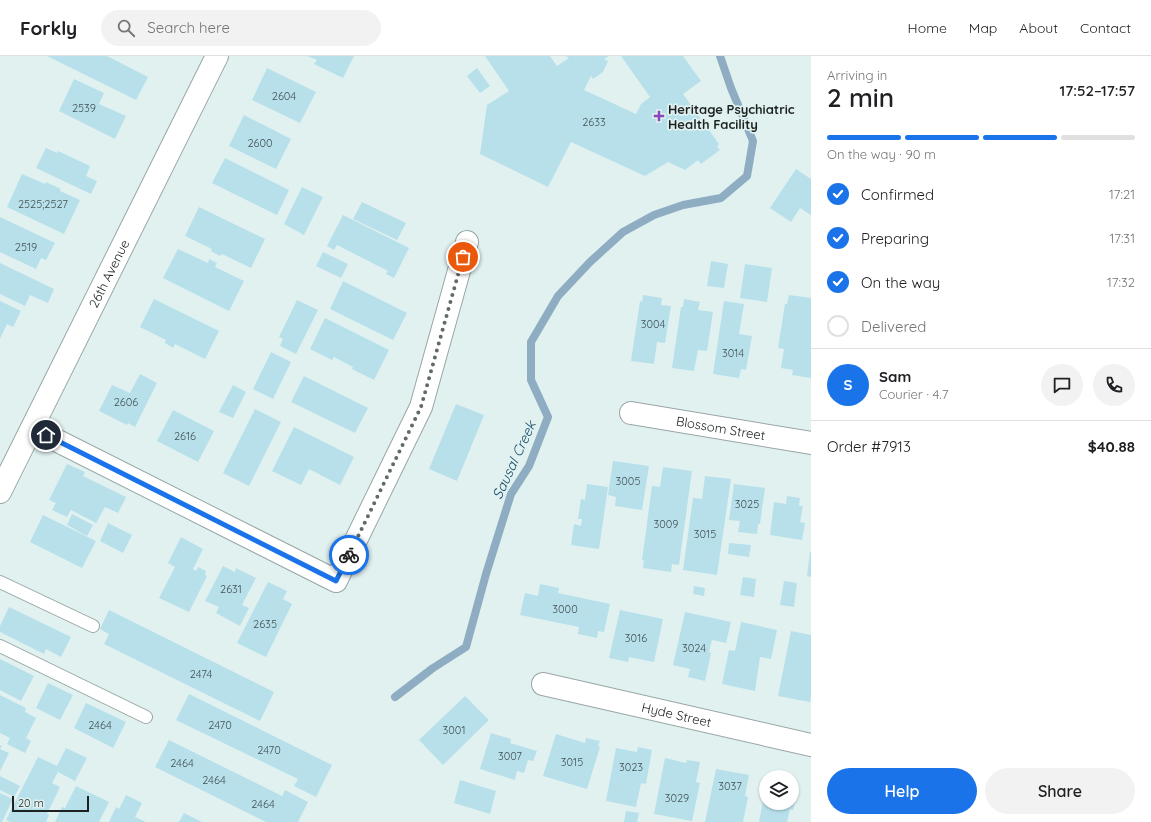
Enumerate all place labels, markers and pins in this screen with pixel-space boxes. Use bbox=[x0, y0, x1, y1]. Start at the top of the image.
place label: Heritage Psychiatric Health Facility bbox=[668, 101, 795, 132]
marker: Heritage Psychiatric Health Facility bbox=[653, 110, 665, 122]
pin bbox=[446, 240, 480, 274]
pin bbox=[29, 418, 63, 452]

